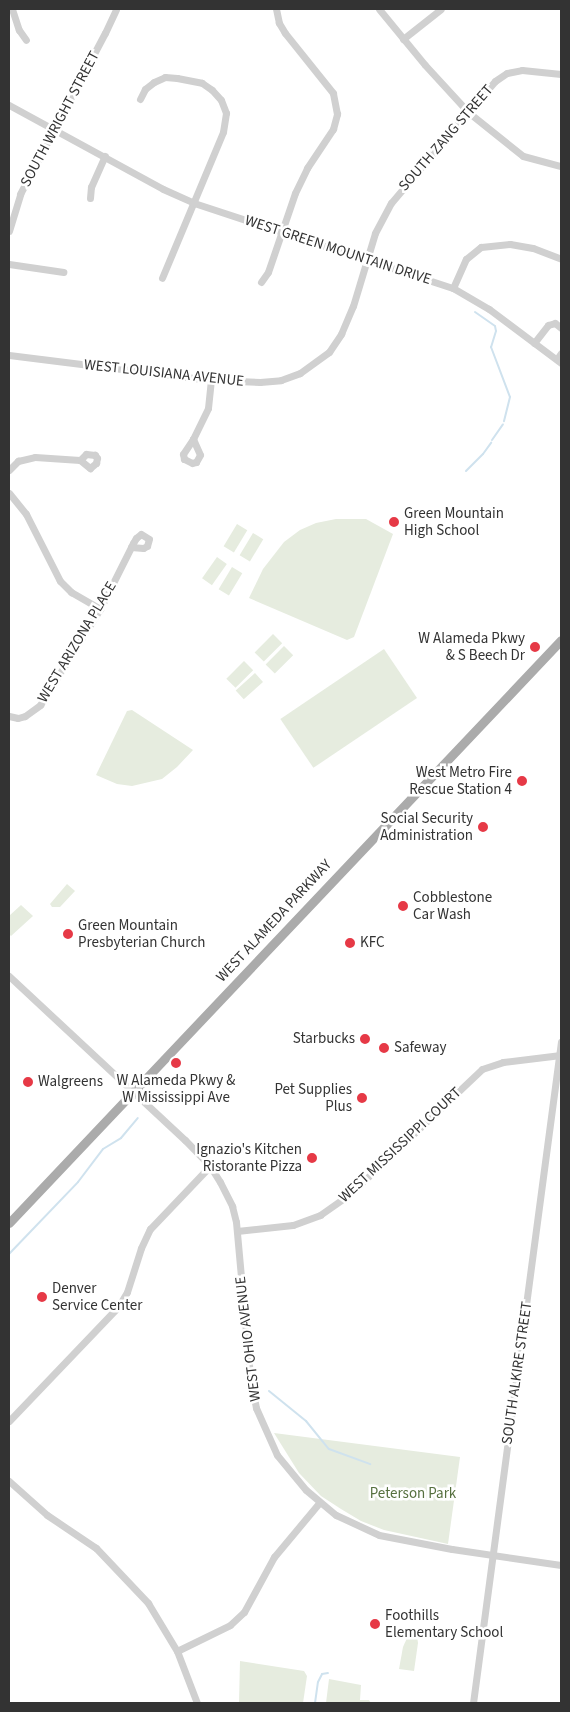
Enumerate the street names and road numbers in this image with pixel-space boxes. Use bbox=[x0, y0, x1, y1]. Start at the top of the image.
street label: SOUTH WRIGHT STREET bbox=[17, 48, 103, 190]
street label: SOUTH ZANG STREET bbox=[395, 81, 497, 195]
street label: WEST GREEN MOUNTAIN DRIVE bbox=[243, 211, 433, 289]
street label: WEST LOUISIANA AVENUE bbox=[83, 356, 245, 390]
street label: WEST ARIZONA PLACE bbox=[34, 578, 120, 706]
street label: WEST ALAMEDA PARKWAY bbox=[213, 856, 335, 986]
street label: WEST MISSISSIPPI COURT bbox=[335, 1084, 465, 1206]
street label: WEST OHIO AVENUE bbox=[231, 1275, 265, 1403]
street label: SOUTH ALKIRE STREET bbox=[498, 1300, 536, 1446]

